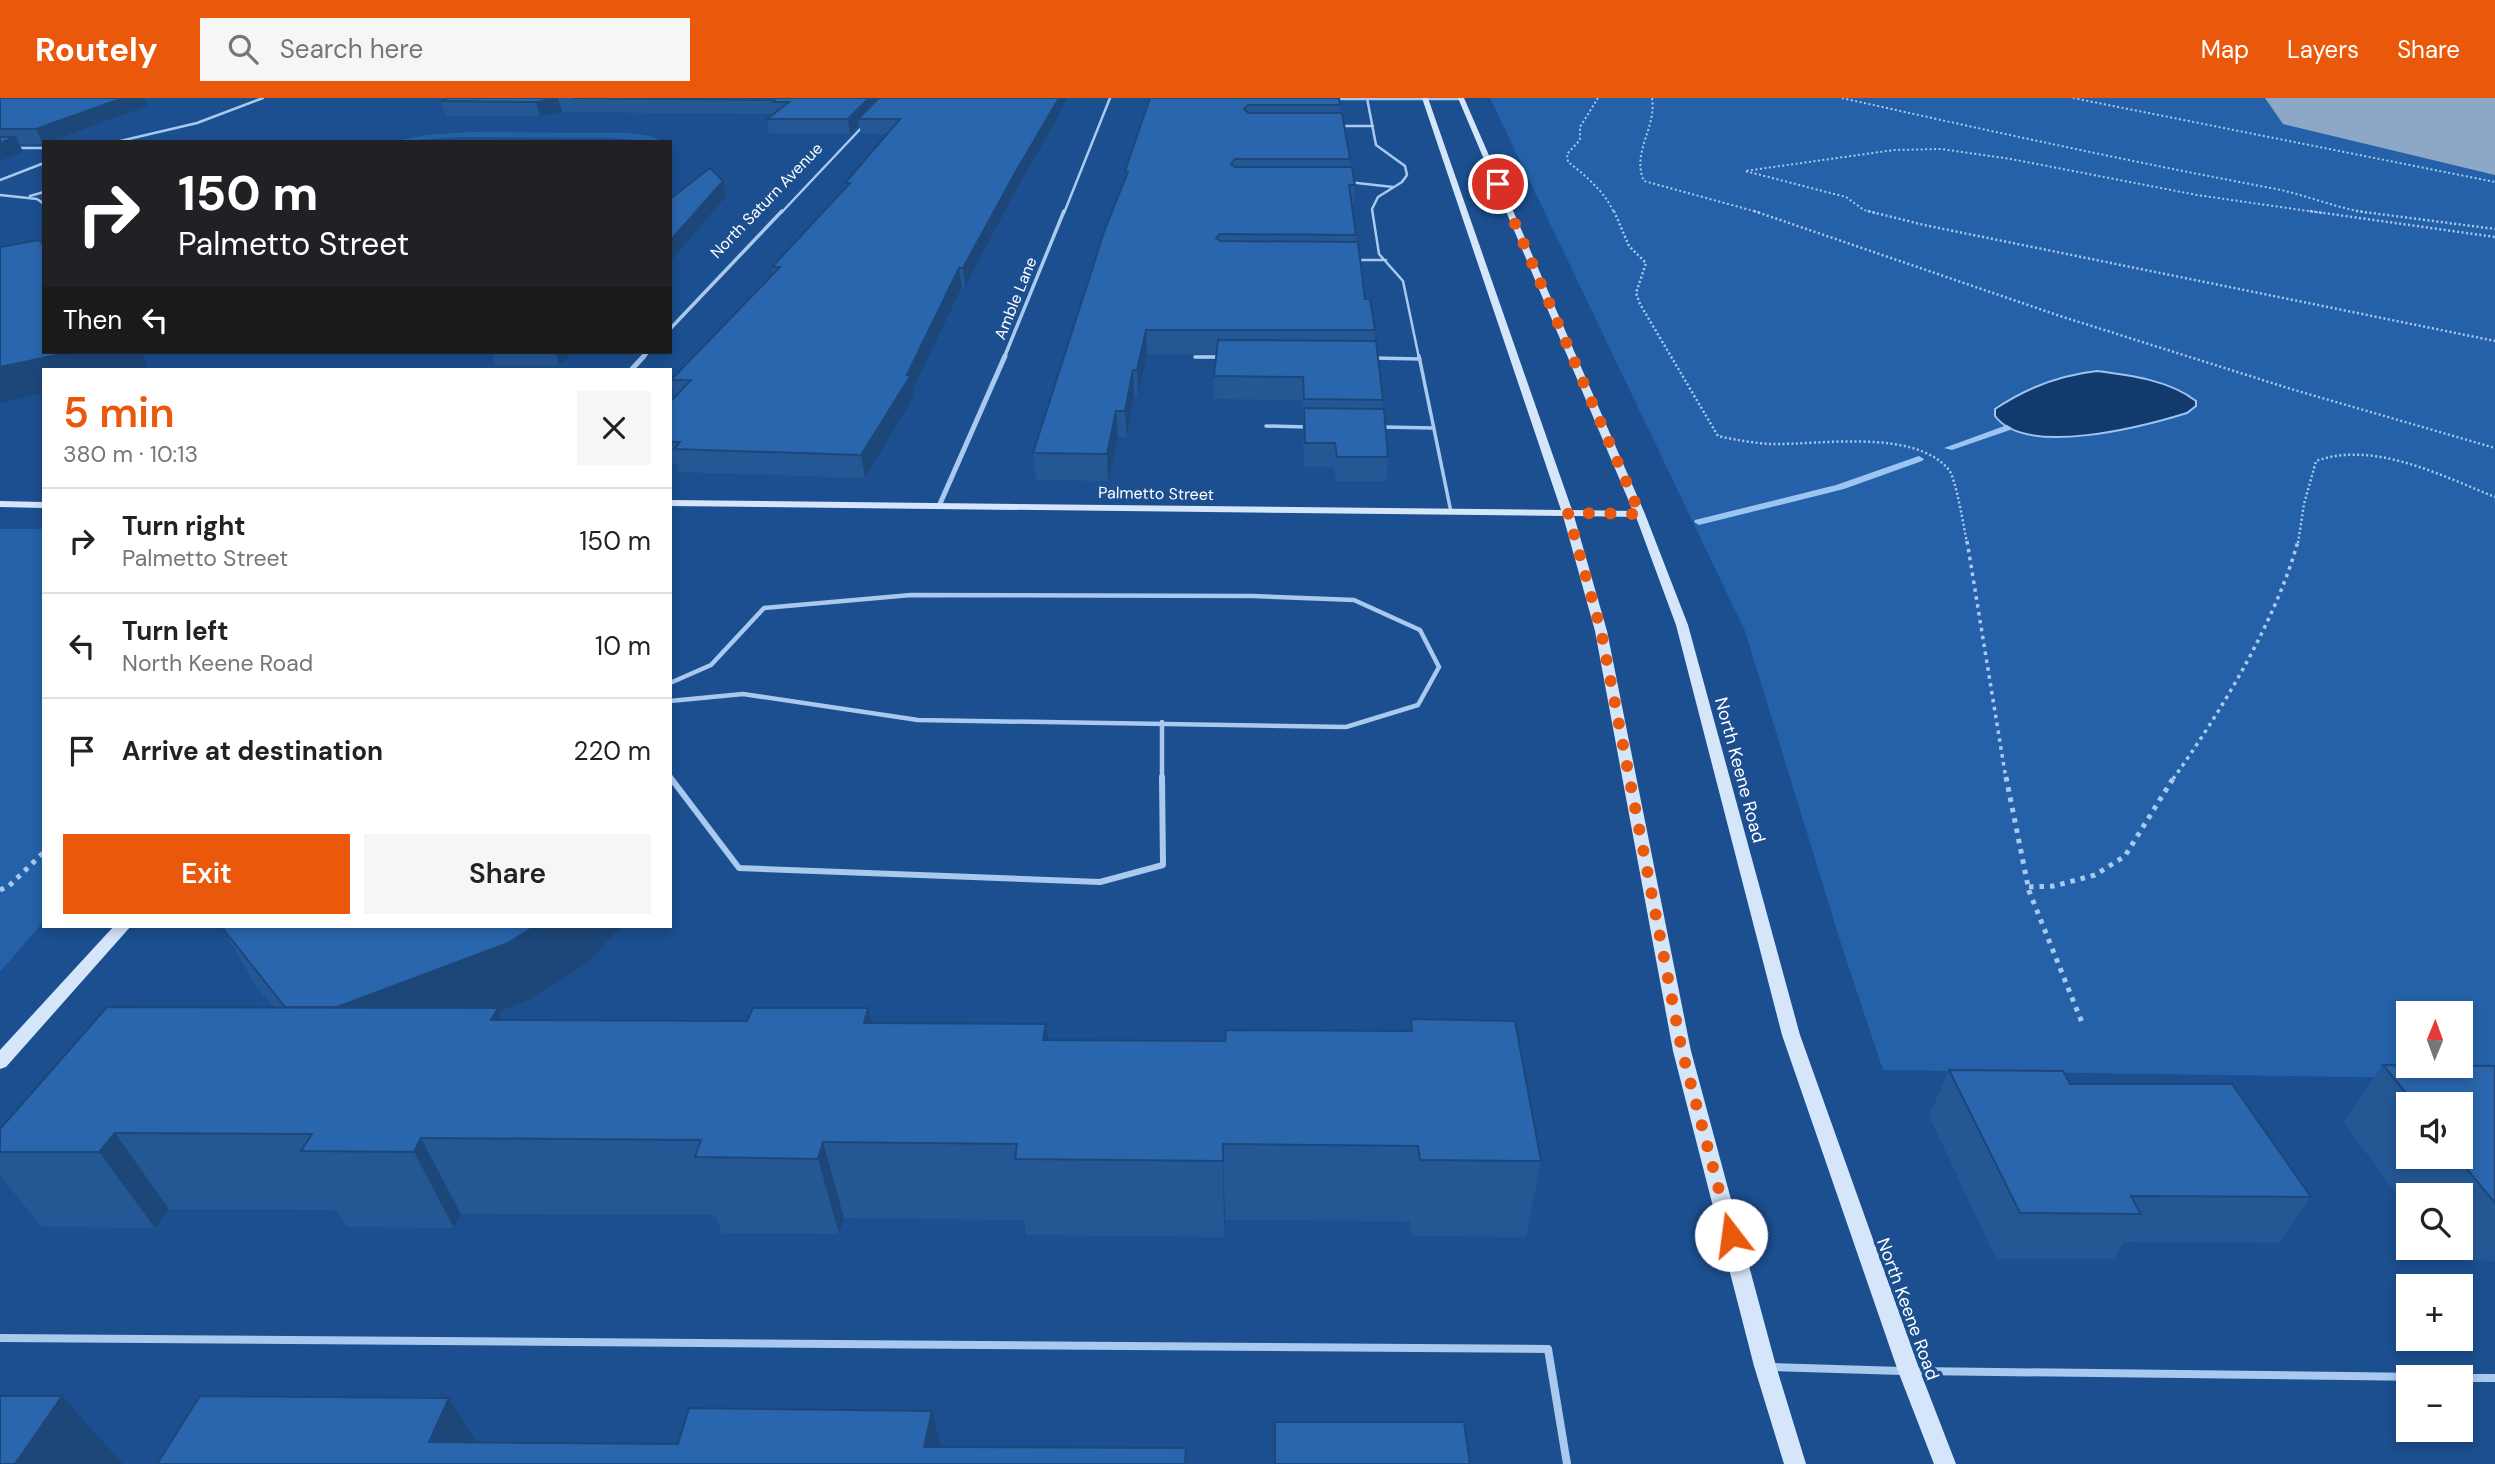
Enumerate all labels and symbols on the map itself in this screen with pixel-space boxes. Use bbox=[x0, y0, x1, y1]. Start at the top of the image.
street label: North Saturn Avenue bbox=[706, 138, 827, 263]
pin bbox=[1468, 154, 1528, 214]
street label: Amble Lane bbox=[989, 254, 1042, 343]
street label: Palmetto Street bbox=[1098, 482, 1214, 505]
street label: North Keene Road bbox=[1709, 695, 1771, 845]
north arrow bbox=[2396, 1001, 2473, 1078]
position arrow bbox=[1694, 1198, 1768, 1272]
street label: North Keene Road bbox=[1871, 1235, 1945, 1383]

